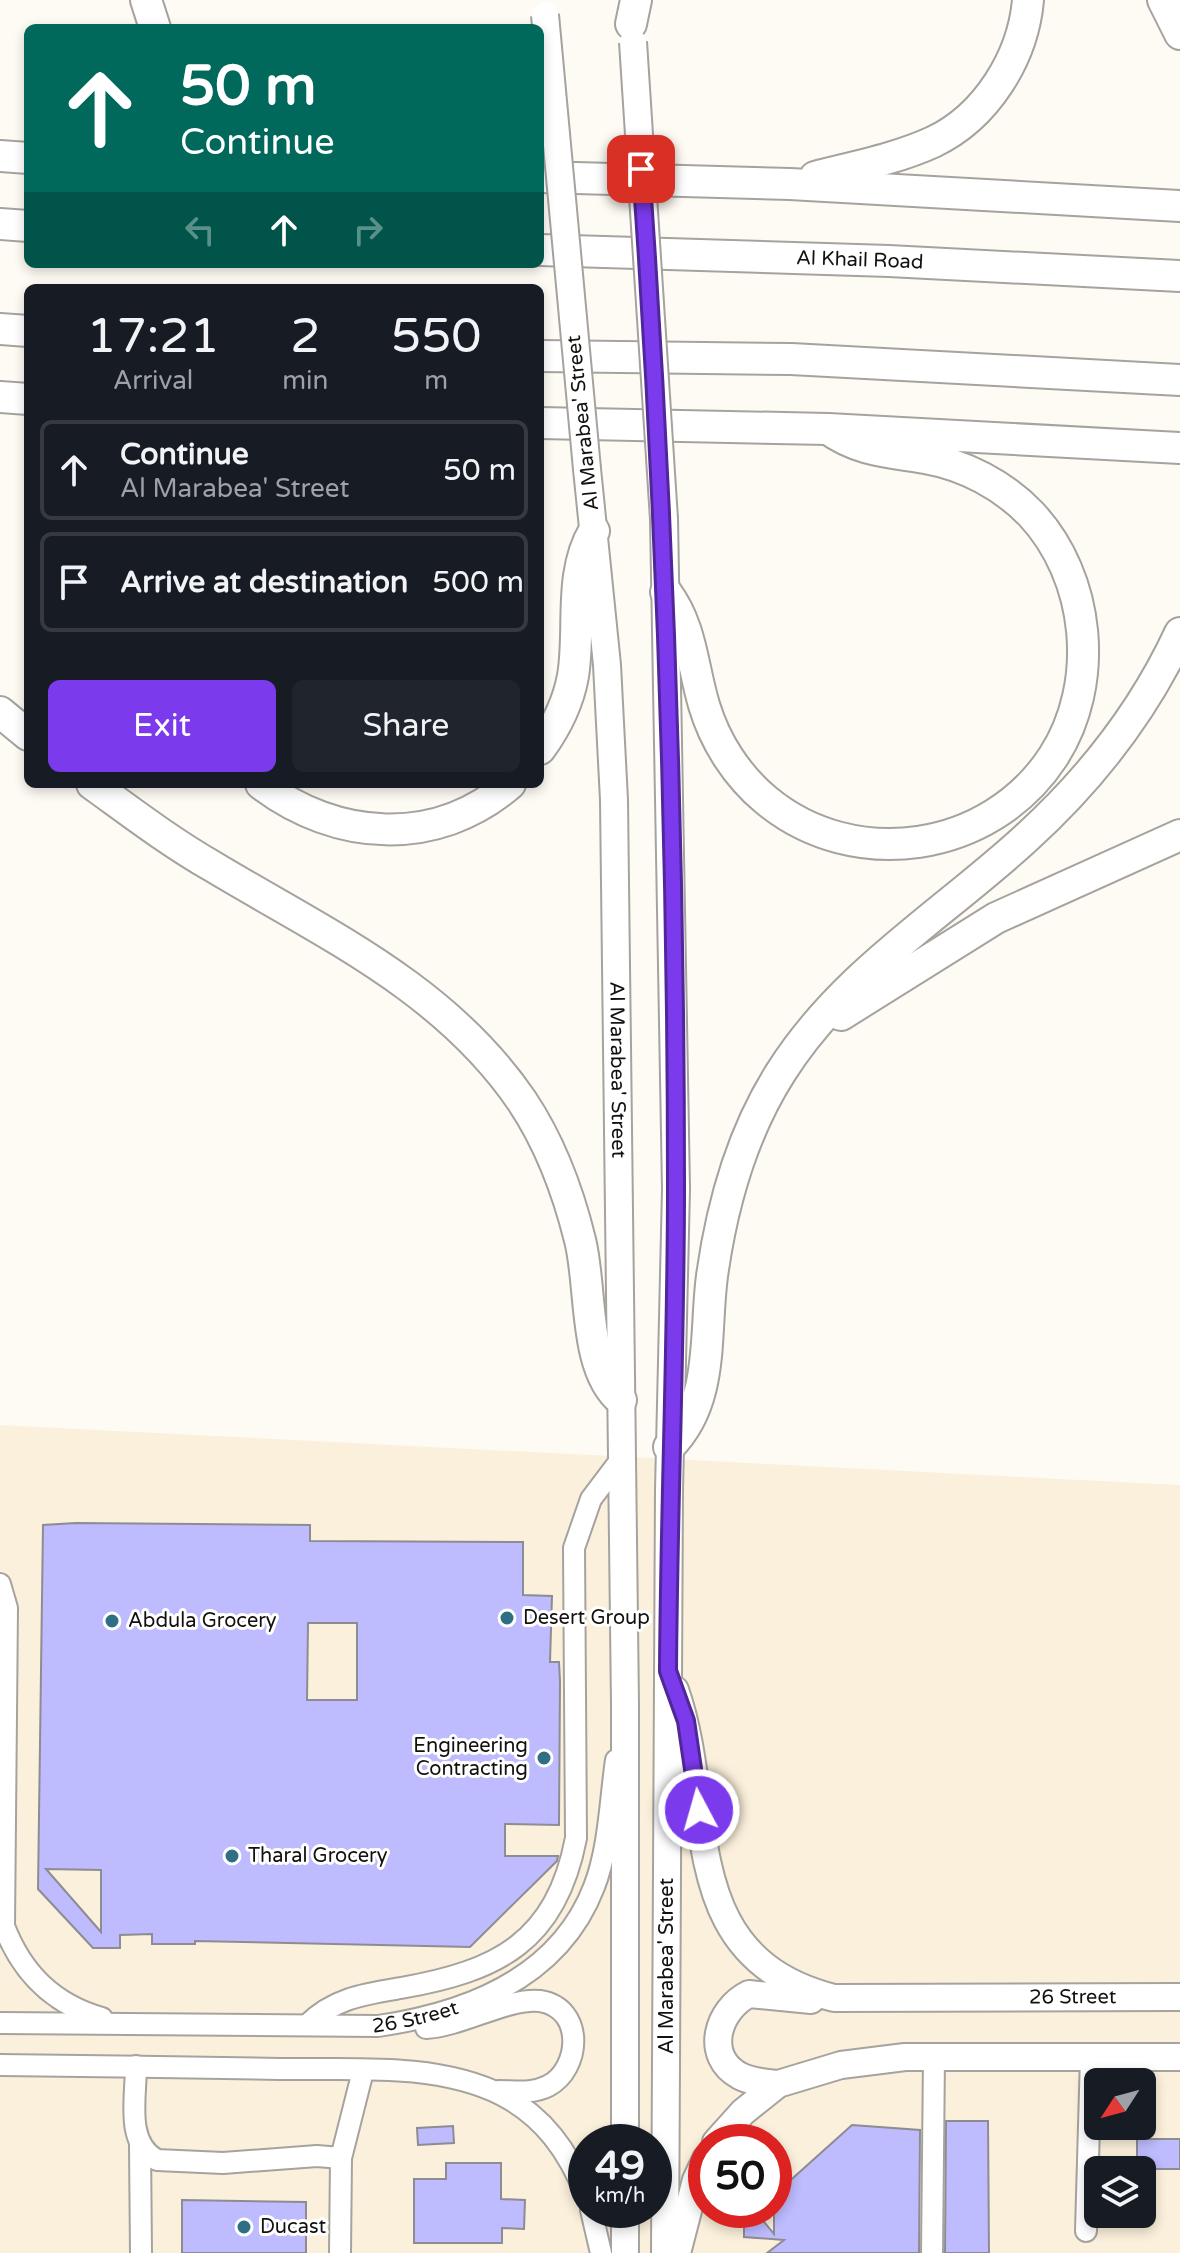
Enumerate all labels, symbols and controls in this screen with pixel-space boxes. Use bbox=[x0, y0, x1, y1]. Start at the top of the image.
text: 50 m bbox=[180, 53, 316, 120]
icon: ahead bbox=[48, 56, 152, 160]
text: Continue bbox=[180, 121, 335, 164]
pin bbox=[607, 135, 675, 203]
icon: arrive bbox=[619, 147, 663, 191]
icon: left bbox=[178, 208, 222, 252]
icon: ahead bbox=[262, 208, 306, 252]
icon: right bbox=[346, 208, 390, 252]
street label: Al Khail Road bbox=[796, 246, 924, 275]
text: 17:21 bbox=[87, 308, 220, 366]
text: 2 bbox=[290, 308, 320, 366]
text: 550 bbox=[391, 308, 481, 366]
street label: Al Marabea' Street bbox=[562, 334, 604, 512]
text: Arrival bbox=[113, 365, 193, 396]
text: min bbox=[282, 365, 328, 396]
text: m bbox=[424, 365, 448, 396]
text: Continue bbox=[120, 436, 249, 473]
icon: ahead bbox=[52, 448, 96, 492]
text: 50 m bbox=[443, 452, 516, 489]
text: Al Marabea' Street bbox=[120, 473, 349, 504]
icon: arrive bbox=[52, 560, 96, 604]
text: Arrive at destination bbox=[120, 564, 408, 601]
text: 500 m bbox=[432, 564, 524, 601]
button: Exit bbox=[48, 680, 276, 772]
button: Share bbox=[292, 680, 520, 772]
street label: Al Marabea' Street bbox=[604, 981, 630, 1159]
place label: Desert Group bbox=[523, 1606, 650, 1630]
place label: Abdula Grocery bbox=[128, 1609, 277, 1633]
marker: Desert Group bbox=[498, 1609, 516, 1627]
marker: Abdula Grocery bbox=[103, 1612, 121, 1630]
place label: Engineering Contracting bbox=[413, 1734, 528, 1781]
marker: Engineering Contracting bbox=[535, 1749, 553, 1767]
position arrow bbox=[657, 1768, 741, 1852]
place label: Tharal Grocery bbox=[248, 1844, 388, 1868]
marker: Tharal Grocery bbox=[223, 1847, 241, 1865]
street label: Al Marabea' Street bbox=[655, 1877, 679, 2054]
street label: 26 Street bbox=[1029, 1985, 1117, 2009]
street label: 26 Street bbox=[371, 1996, 462, 2039]
north arrow bbox=[1084, 2068, 1156, 2140]
map controls bbox=[1084, 2068, 1156, 2228]
speed limit sign: 50 bbox=[688, 2124, 792, 2228]
text: 49 bbox=[595, 2142, 645, 2190]
button: layers bbox=[1084, 2156, 1156, 2228]
text: km/h bbox=[595, 2184, 645, 2208]
place label: Ducast bbox=[260, 2215, 326, 2239]
marker: Ducast bbox=[235, 2218, 253, 2236]

